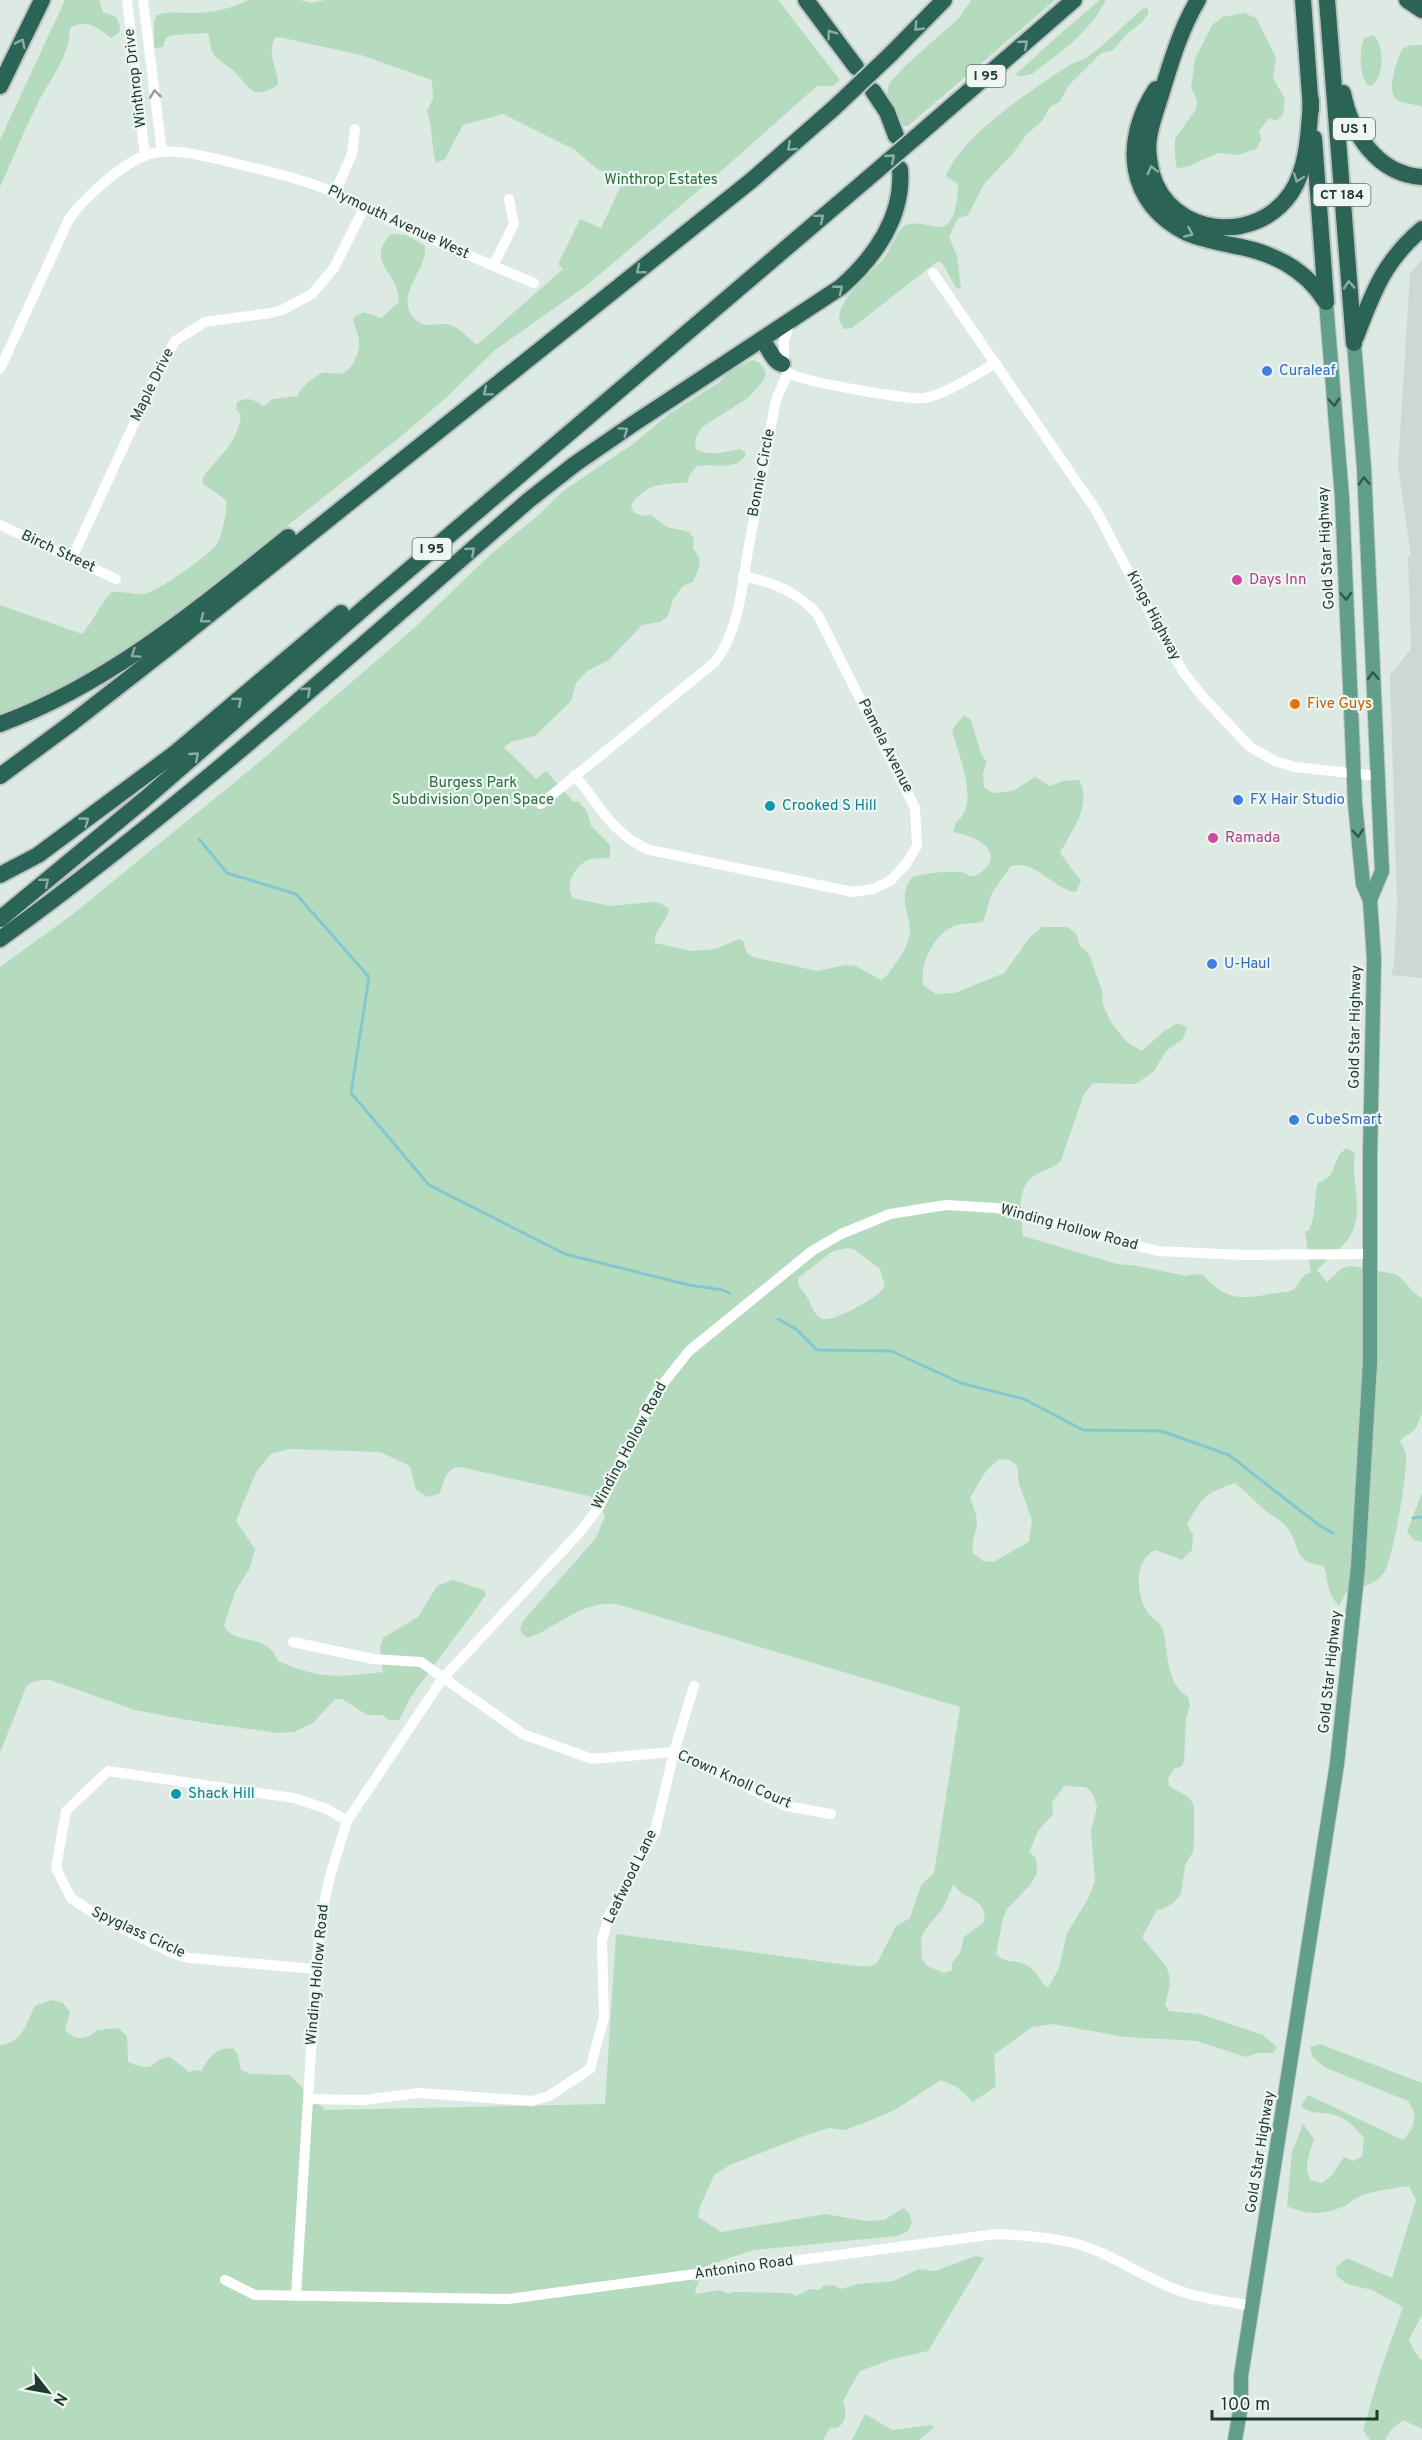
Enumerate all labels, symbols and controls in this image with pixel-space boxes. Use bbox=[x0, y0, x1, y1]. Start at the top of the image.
one-way arrow bbox=[914, 21, 925, 31]
street label: Winthrop Drive bbox=[120, 27, 152, 129]
one-way arrow bbox=[827, 29, 838, 40]
one-way arrow bbox=[14, 39, 25, 50]
one-way arrow bbox=[1017, 40, 1028, 51]
road number: I 95 bbox=[966, 65, 1006, 87]
one-way arrow bbox=[149, 90, 162, 99]
road number: US 1 bbox=[1333, 118, 1375, 140]
one-way arrow bbox=[787, 140, 798, 151]
one-way arrow bbox=[884, 155, 895, 166]
one-way arrow bbox=[1146, 165, 1159, 175]
park label: Winthrop Estates bbox=[604, 171, 718, 190]
one-way arrow bbox=[1292, 172, 1305, 183]
street label: Plymouth Avenue West bbox=[324, 182, 472, 264]
road number: CT 184 bbox=[1314, 184, 1370, 206]
one-way arrow bbox=[813, 214, 824, 225]
one-way arrow bbox=[1182, 226, 1193, 238]
one-way arrow bbox=[635, 263, 646, 274]
one-way arrow bbox=[1343, 281, 1356, 290]
one-way arrow bbox=[832, 285, 843, 296]
street label: Maple Drive bbox=[127, 345, 179, 425]
place label: Curaleaf bbox=[1279, 362, 1336, 381]
marker: Curaleaf bbox=[1260, 364, 1274, 378]
one-way arrow bbox=[483, 384, 494, 395]
one-way arrow bbox=[1327, 397, 1340, 406]
one-way arrow bbox=[617, 427, 628, 438]
street label: Bonnie Circle bbox=[744, 427, 780, 519]
one-way arrow bbox=[1358, 476, 1371, 485]
street label: Gold Star Highway bbox=[1314, 486, 1340, 610]
street label: Birch Street bbox=[18, 527, 98, 577]
road number: I 95 bbox=[412, 538, 452, 560]
one-way arrow bbox=[464, 547, 475, 558]
street label: Kings Highway bbox=[1121, 568, 1185, 664]
place label: Days Inn bbox=[1249, 571, 1306, 590]
marker: Days Inn bbox=[1230, 573, 1244, 587]
one-way arrow bbox=[1339, 592, 1352, 601]
one-way arrow bbox=[200, 611, 211, 622]
one-way arrow bbox=[131, 646, 142, 657]
one-way arrow bbox=[1366, 671, 1379, 680]
one-way arrow bbox=[300, 688, 311, 699]
place label: Five Guys bbox=[1307, 695, 1372, 714]
street label: Pamela Avenue bbox=[853, 696, 917, 796]
one-way arrow bbox=[231, 697, 242, 708]
marker: Five Guys bbox=[1288, 697, 1302, 711]
one-way arrow bbox=[188, 752, 199, 763]
park label: Burgess Park Subdivision Open Space bbox=[392, 774, 554, 810]
place label: FX Hair Studio bbox=[1250, 791, 1345, 810]
marker: FX Hair Studio bbox=[1231, 793, 1245, 807]
place label: Crooked S Hill bbox=[782, 797, 877, 816]
marker: Crooked S Hill bbox=[763, 799, 777, 813]
one-way arrow bbox=[78, 817, 89, 828]
one-way arrow bbox=[1351, 828, 1364, 837]
place label: Ramada bbox=[1225, 829, 1280, 848]
marker: Ramada bbox=[1206, 831, 1220, 845]
one-way arrow bbox=[38, 878, 49, 889]
place label: U-Haul bbox=[1224, 955, 1270, 974]
marker: U-Haul bbox=[1205, 957, 1219, 971]
street label: Gold Star Highway bbox=[1345, 965, 1367, 1089]
place label: CubeSmart bbox=[1306, 1111, 1382, 1130]
marker: CubeSmart bbox=[1287, 1113, 1301, 1127]
street label: Winding Hollow Road bbox=[998, 1200, 1140, 1256]
street label: Winding Hollow Road bbox=[588, 1379, 672, 1513]
street label: Gold Star Highway bbox=[1315, 1609, 1347, 1735]
street label: Crown Knoll Court bbox=[674, 1746, 794, 1814]
place label: Shack Hill bbox=[188, 1785, 255, 1804]
marker: Shack Hill bbox=[169, 1787, 183, 1801]
street label: Leafwood Lane bbox=[600, 1827, 662, 1927]
street label: Spyglass Circle bbox=[88, 1903, 188, 1963]
street label: Winding Hollow Road bbox=[302, 1903, 334, 2047]
street label: Gold Star Highway bbox=[1242, 2089, 1280, 2215]
street label: Antonino Road bbox=[693, 2252, 795, 2284]
north arrow bbox=[18, 2362, 78, 2422]
scale bar bbox=[1212, 2383, 1377, 2421]
text: N bbox=[48, 2389, 71, 2409]
text: 100 m bbox=[1221, 2394, 1270, 2417]

